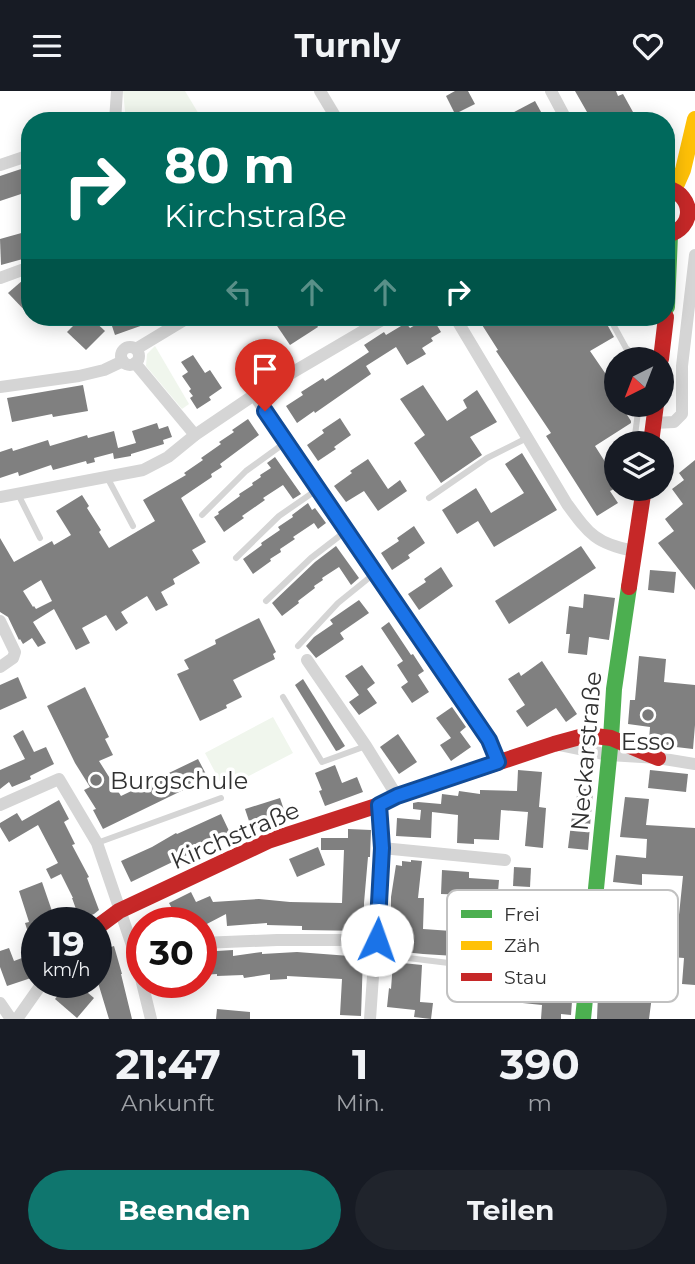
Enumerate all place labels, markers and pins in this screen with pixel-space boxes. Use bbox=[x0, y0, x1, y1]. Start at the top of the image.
pin bbox=[235, 339, 295, 411]
marker: Esso bbox=[640, 707, 656, 723]
place label: Esso bbox=[621, 727, 675, 756]
place label: Burgschule bbox=[110, 766, 248, 795]
marker: Burgschule bbox=[88, 772, 104, 788]

